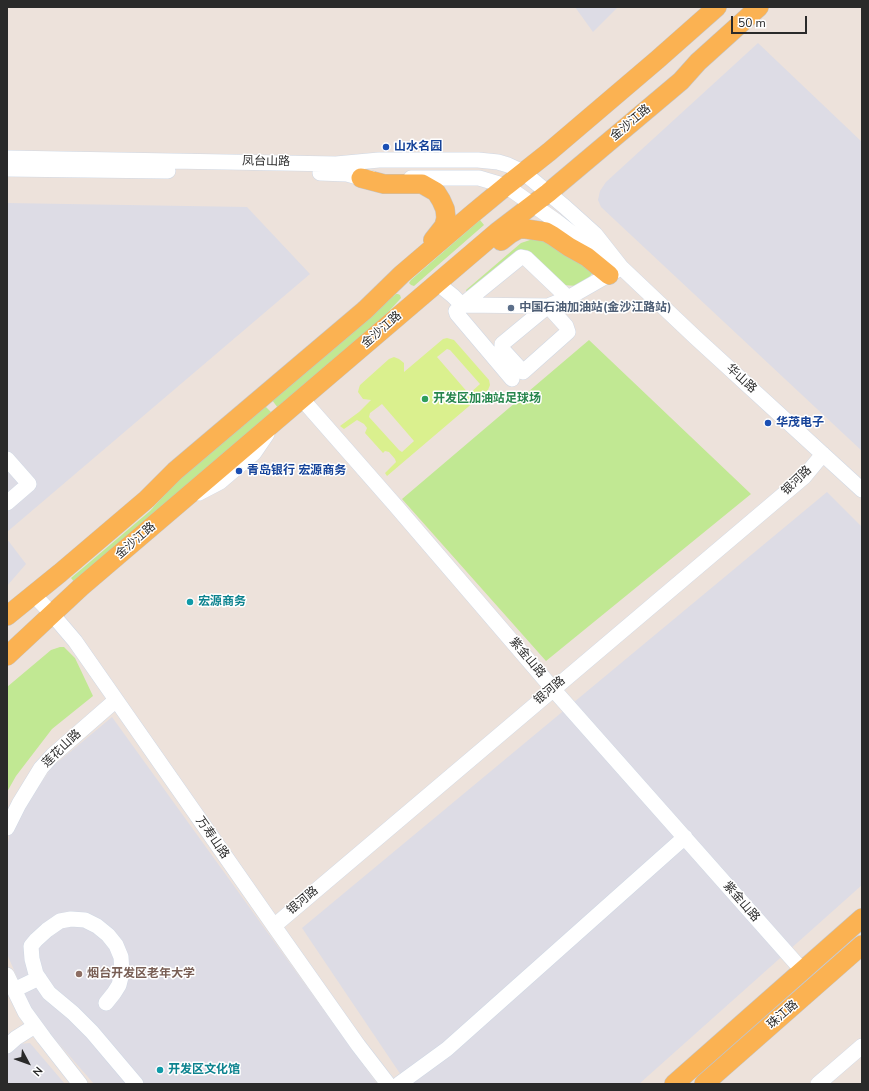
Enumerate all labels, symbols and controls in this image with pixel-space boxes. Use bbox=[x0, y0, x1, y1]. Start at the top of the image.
scale bar bbox=[733, 8, 809, 34]
text: 50 m bbox=[738, 15, 766, 31]
street label: 金沙江路 bbox=[608, 102, 654, 144]
place label: 山水名园 bbox=[394, 140, 442, 154]
marker: 山水名园 bbox=[381, 142, 391, 152]
street label: 凤台山路 bbox=[242, 154, 290, 170]
place label: 中国石油加油站(金沙江路站) bbox=[519, 301, 672, 315]
marker: 中国石油加油站(金沙江路站) bbox=[506, 303, 516, 313]
street label: 金沙江路 bbox=[359, 309, 405, 351]
street label: 华山路 bbox=[723, 362, 759, 396]
place label: 开发区加油站足球场 bbox=[433, 392, 541, 406]
marker: 开发区加油站足球场 bbox=[420, 394, 430, 404]
place label: 华茂电子 bbox=[776, 416, 824, 430]
marker: 华茂电子 bbox=[763, 418, 773, 428]
street label: 银河路 bbox=[779, 463, 815, 499]
place label: 青岛银行 宏源商务 bbox=[247, 464, 346, 478]
marker: 青岛银行 宏源商务 bbox=[234, 466, 244, 476]
street label: 金沙江路 bbox=[113, 520, 159, 562]
place label: 宏源商务 bbox=[198, 595, 246, 609]
marker: 宏源商务 bbox=[185, 597, 195, 607]
street label: 紫金山路 bbox=[506, 635, 548, 681]
street label: 银河路 bbox=[532, 674, 568, 708]
street label: 莲花山路 bbox=[40, 727, 84, 771]
street label: 万寿山路 bbox=[192, 814, 232, 862]
street label: 紫金山路 bbox=[720, 879, 762, 925]
street label: 银河路 bbox=[285, 884, 321, 918]
place label: 烟台开发区老年大学 bbox=[87, 967, 195, 981]
marker: 烟台开发区老年大学 bbox=[74, 969, 84, 979]
street label: 珠江路 bbox=[765, 998, 801, 1032]
north arrow bbox=[8, 1043, 48, 1083]
text: N bbox=[29, 1063, 46, 1079]
place label: 开发区文化馆 bbox=[168, 1063, 240, 1077]
marker: 开发区文化馆 bbox=[155, 1065, 165, 1075]

